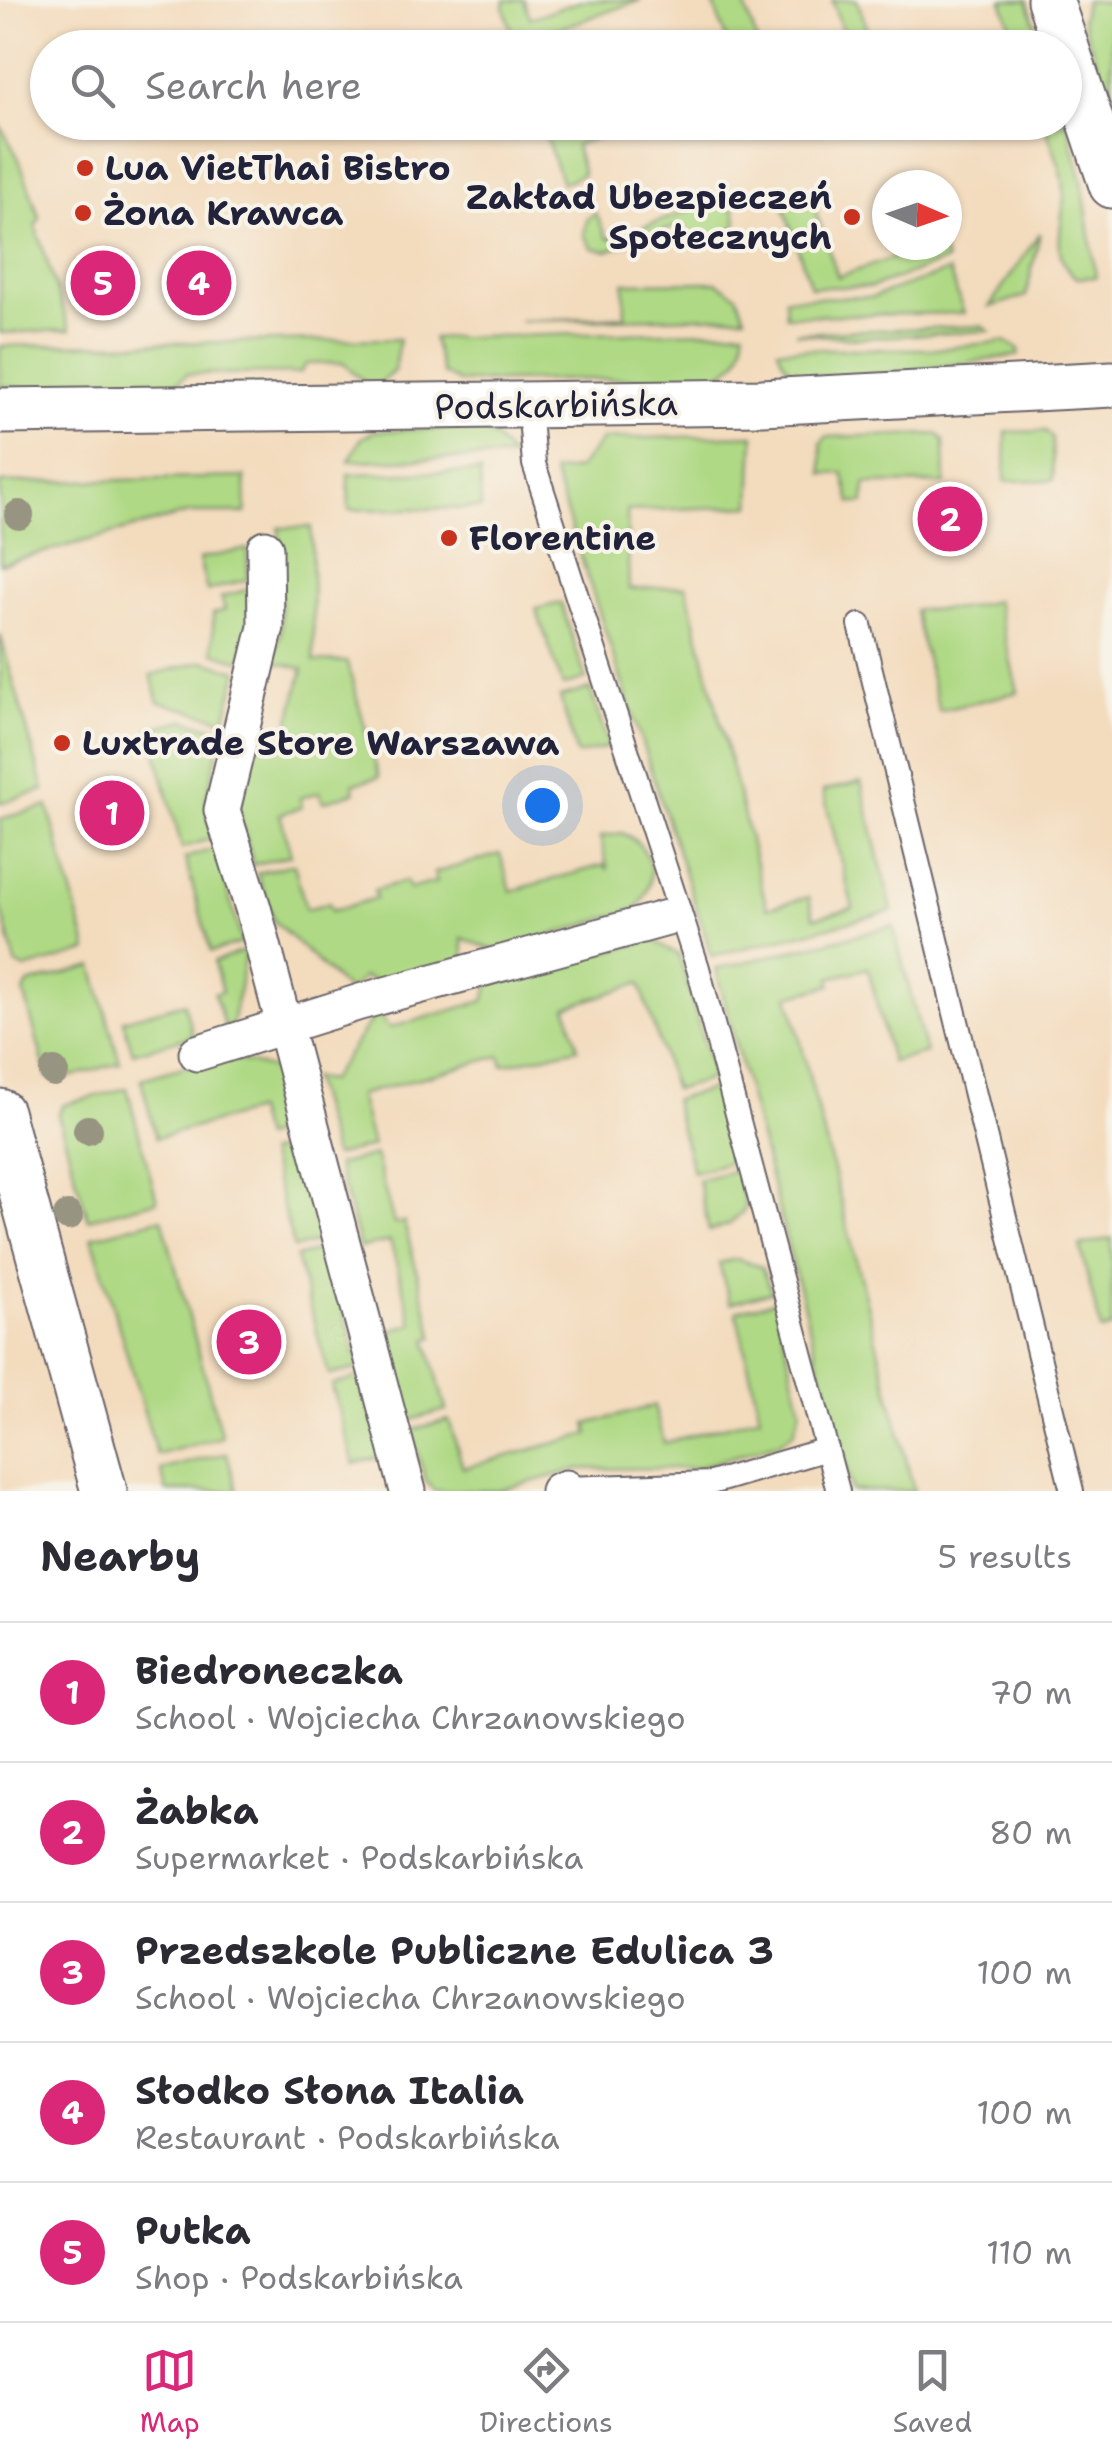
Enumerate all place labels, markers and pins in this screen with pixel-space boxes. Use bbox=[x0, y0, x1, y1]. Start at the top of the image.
place label: Lua VietThai Bistro bbox=[105, 144, 451, 191]
marker: Lua VietThai Bistro bbox=[74, 157, 96, 179]
place label: Zakład Ubezpieczeń Społecznych bbox=[466, 173, 832, 260]
place label: Żona Krawca bbox=[103, 189, 344, 236]
marker: Żona Krawca bbox=[72, 202, 94, 224]
marker: Zakład Ubezpieczeń Społecznych bbox=[841, 206, 863, 228]
pin: 5 bbox=[70, 246, 136, 320]
pin: 4 bbox=[166, 246, 232, 320]
pin: 2 bbox=[918, 482, 982, 556]
place label: Florentine bbox=[469, 514, 656, 561]
marker: Florentine bbox=[438, 527, 460, 549]
place label: Luxtrade Store Warszawa bbox=[82, 719, 559, 766]
marker: Luxtrade Store Warszawa bbox=[51, 732, 73, 754]
pin: 1 bbox=[80, 776, 144, 850]
pin: 3 bbox=[216, 1304, 282, 1380]

